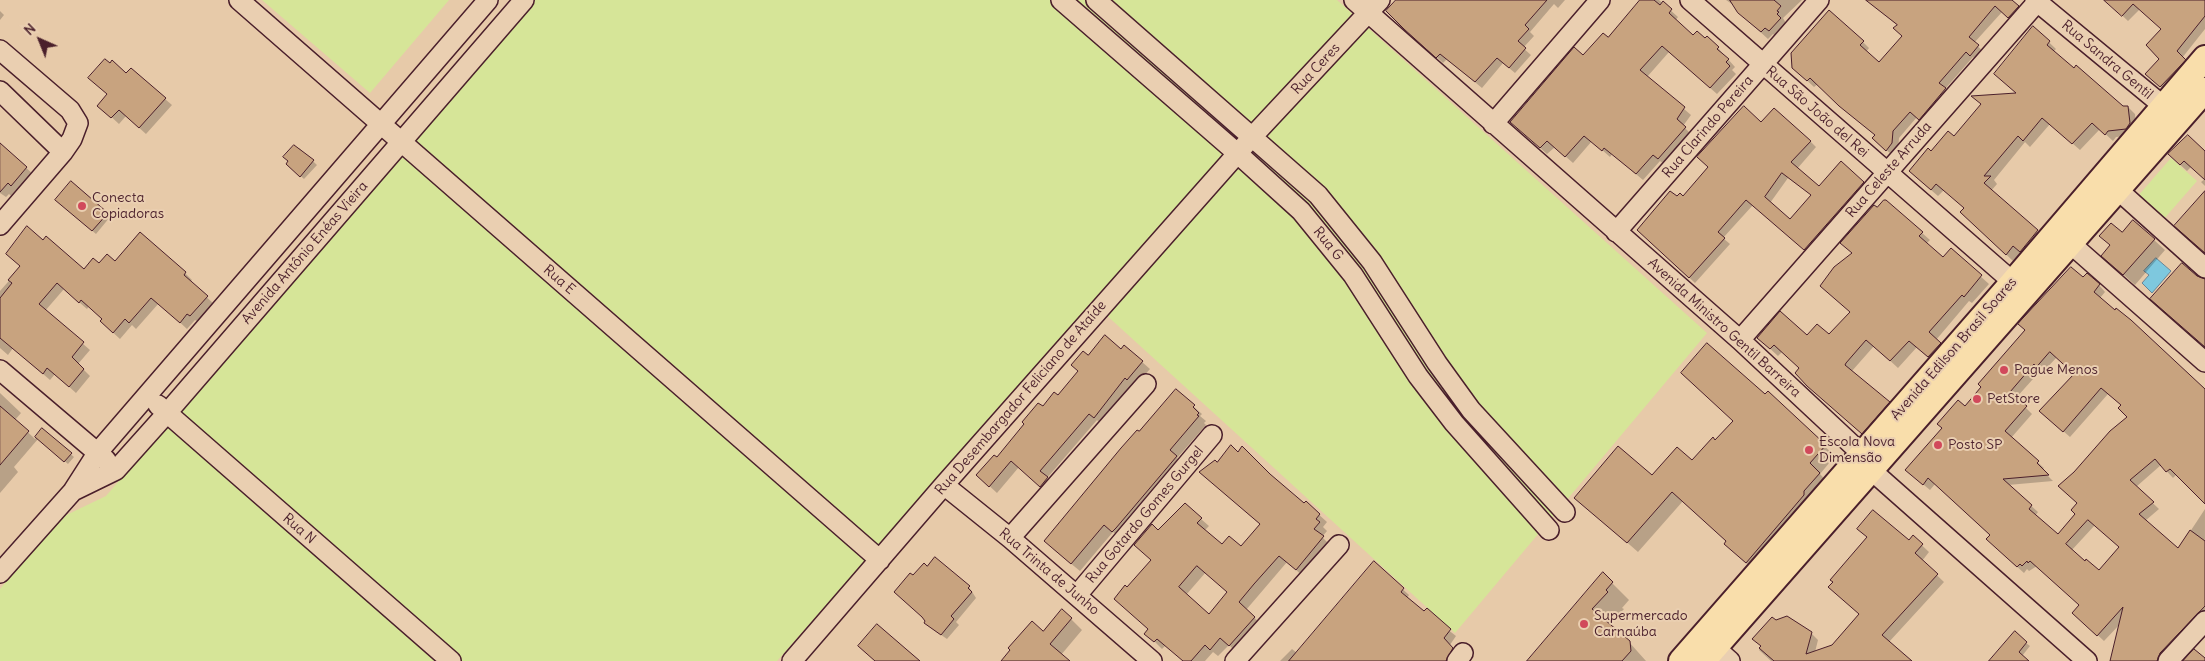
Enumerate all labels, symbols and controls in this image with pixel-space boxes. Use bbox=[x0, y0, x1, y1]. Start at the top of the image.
north arrow bbox=[15, 15, 65, 65]
street label: Rua Sandra Gentil bbox=[2058, 17, 2156, 103]
text: N bbox=[20, 19, 39, 39]
street label: Rua Ceres bbox=[1288, 40, 1344, 98]
street label: Rua São João del Rei bbox=[1762, 63, 1872, 161]
street label: Rua Clarindo Pereira bbox=[1659, 72, 1757, 182]
street label: Rua Celeste Arruda bbox=[1843, 118, 1935, 222]
street label: Avenida Antônio Enéas Vieira bbox=[238, 178, 372, 328]
place label: Conecta Copiadoras bbox=[92, 190, 164, 222]
marker: Conecta Copiadoras bbox=[76, 200, 88, 212]
street label: Rua G bbox=[1309, 224, 1347, 264]
street label: Avenida Ministro Gentil Barreira bbox=[1644, 255, 1804, 401]
street label: Rua E bbox=[540, 262, 578, 298]
street label: Avenida Edilson Brasil Soares bbox=[1887, 274, 2021, 424]
street label: Rua Desembargador Feliciano de Ataíde bbox=[932, 297, 1110, 499]
place label: Pague Menos bbox=[2014, 362, 2098, 378]
marker: Pague Menos bbox=[1998, 364, 2010, 376]
place label: PetStore bbox=[1987, 391, 2040, 407]
marker: PetStore bbox=[1971, 393, 1983, 405]
place label: Escola Nova Dimensão bbox=[1819, 434, 1895, 467]
place label: Posto SP bbox=[1948, 437, 2002, 453]
marker: Posto SP bbox=[1932, 439, 1944, 451]
street label: Rua Gotardo Gomes Gurgel bbox=[1083, 443, 1207, 587]
marker: Escola Nova Dimensão bbox=[1803, 444, 1815, 456]
street label: Rua N bbox=[279, 510, 319, 548]
street label: Rua Trinta de Junho bbox=[995, 525, 1103, 619]
place label: Supermercado Carnaúba bbox=[1594, 608, 1688, 640]
marker: Supermercado Carnaúba bbox=[1578, 618, 1590, 630]

